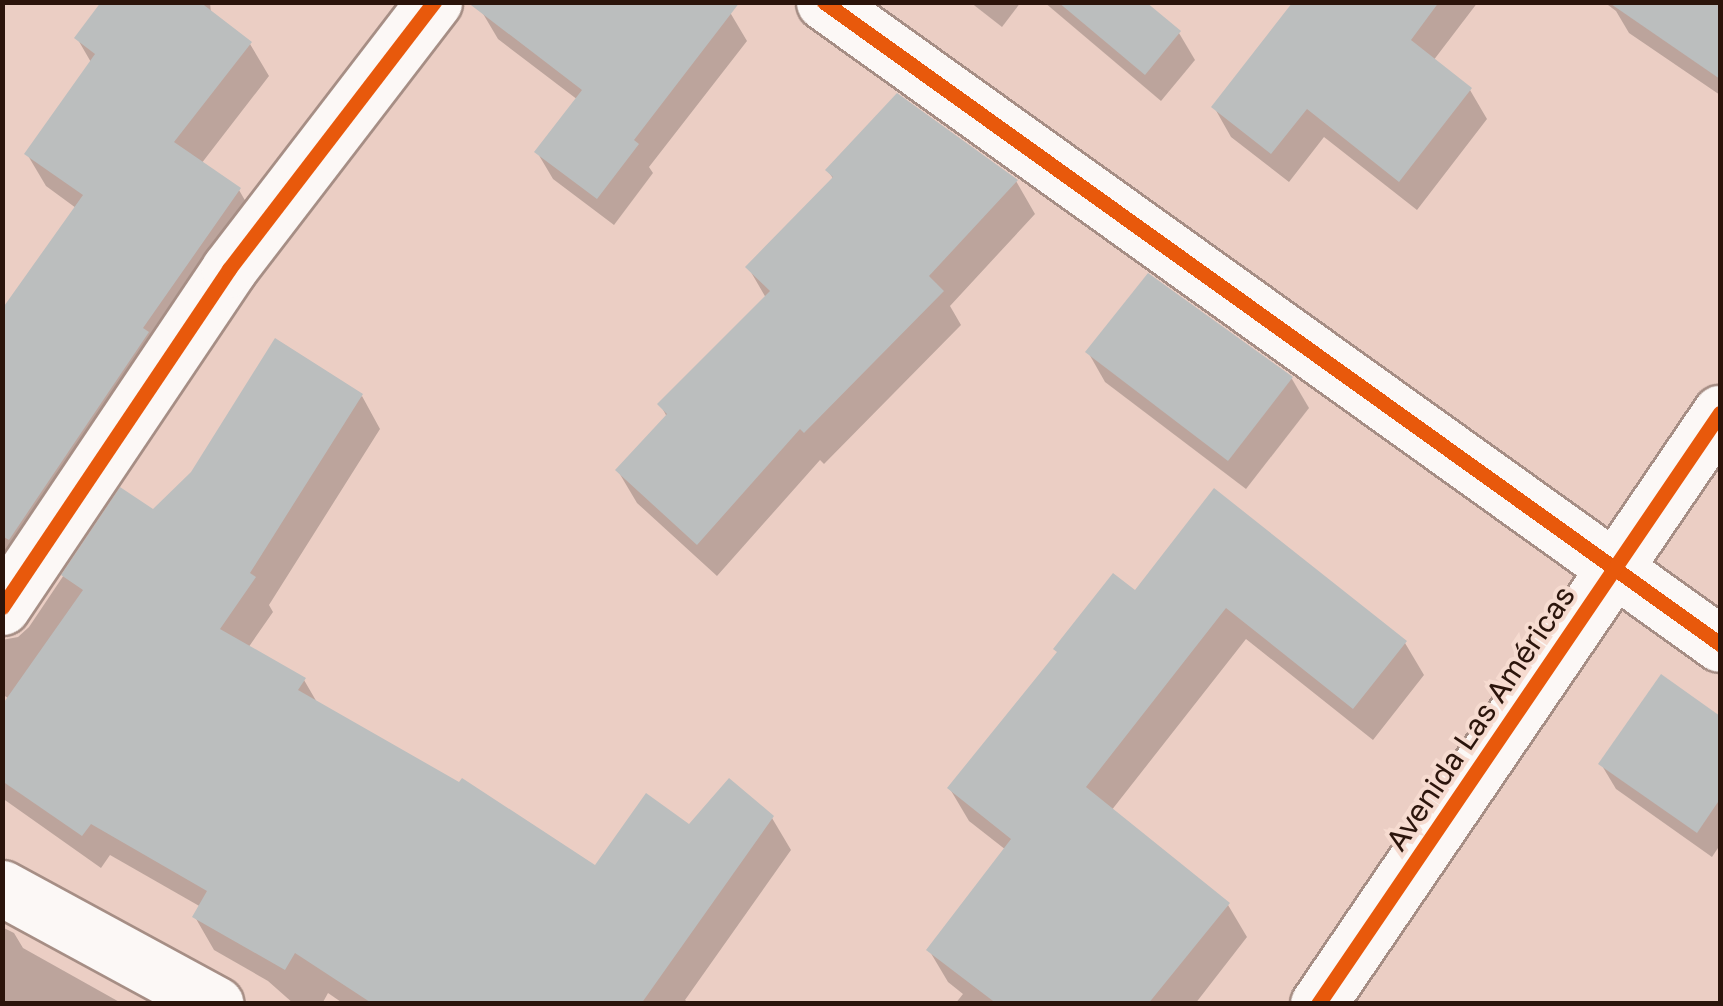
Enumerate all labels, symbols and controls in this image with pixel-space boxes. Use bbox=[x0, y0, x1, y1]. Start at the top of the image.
street label: Avenida Las Américas bbox=[1378, 579, 1582, 857]

